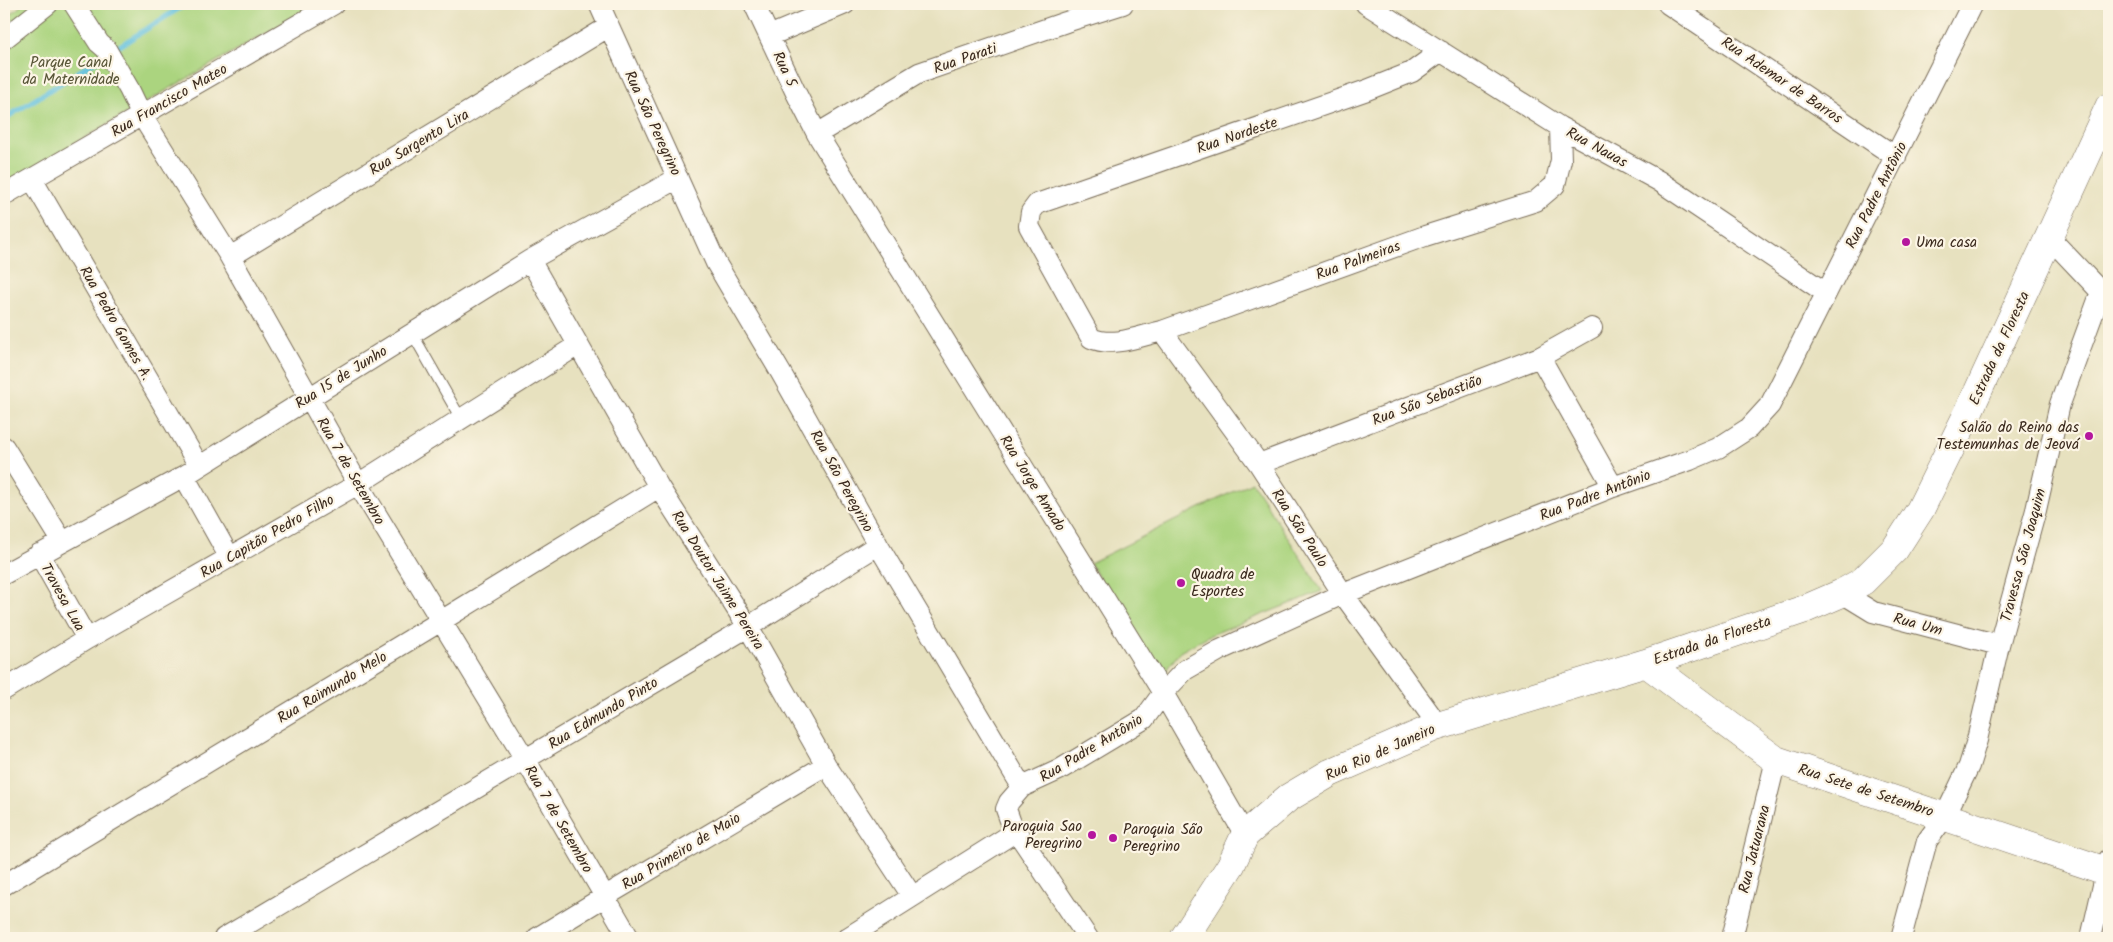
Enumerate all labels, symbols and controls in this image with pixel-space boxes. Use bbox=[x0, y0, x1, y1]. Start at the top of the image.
street label: Rua Ademar de Barros bbox=[1716, 31, 1848, 131]
street label: Rua Parati bbox=[930, 36, 1002, 81]
street label: Rua 5 bbox=[765, 48, 803, 92]
park label: Parque Canal da Maternidade bbox=[22, 51, 120, 92]
street label: Rua Francisco Mateo bbox=[107, 58, 232, 144]
street label: Rua São Peregrino bbox=[617, 67, 687, 180]
street label: Rua Sargento Lira bbox=[365, 103, 474, 182]
street label: Rua Nordeste bbox=[1194, 111, 1281, 161]
street label: Rua Nauas bbox=[1561, 121, 1632, 175]
street label: Rua Padre Antônio bbox=[1840, 137, 1914, 253]
place label: Uma casa bbox=[1916, 231, 1977, 255]
street label: Rua Palmeiras bbox=[1313, 234, 1405, 287]
marker: Uma casa bbox=[1900, 236, 1912, 248]
street label: Rua Pedro Gomes A. bbox=[73, 262, 158, 385]
street label: Estrada da Floresta bbox=[1963, 287, 2037, 409]
street label: Rua 15 de Junho bbox=[291, 340, 393, 416]
street label: Rua São Sebastião bbox=[1369, 369, 1486, 433]
street label: Rua 7 de Setembro bbox=[309, 413, 391, 530]
place label: Salão do Reino das Testemunhas de Jeová bbox=[1936, 416, 2081, 457]
street label: Rua São Peregrino bbox=[803, 426, 879, 537]
street label: Rua Jorge Amado bbox=[993, 430, 1072, 537]
marker: Salão do Reino das Testemunhas de Jeová bbox=[2083, 430, 2095, 442]
street label: Rua Padre Antônio bbox=[1536, 464, 1655, 528]
street label: Rua São Paulo bbox=[1265, 484, 1334, 573]
street label: Travessa São Joaquim bbox=[1995, 486, 2053, 625]
street label: Rua Capitão Pedro Filho bbox=[196, 488, 339, 585]
street label: Rua Doutor Jaime Pereira bbox=[664, 506, 770, 655]
street label: Travesa Lua bbox=[33, 559, 91, 636]
place label: Quadra de Esportes bbox=[1191, 563, 1255, 604]
marker: Quadra de Esportes bbox=[1175, 577, 1187, 589]
street label: Rua Um bbox=[1891, 607, 1945, 643]
street label: Estrada da Floresta bbox=[1650, 610, 1775, 672]
street label: Rua Raimundo Melo bbox=[273, 645, 392, 730]
street label: Rua Edmundo Pinto bbox=[544, 671, 663, 756]
street label: Rua Padre Antônio bbox=[1035, 708, 1148, 789]
street label: Rua Rio de Janeiro bbox=[1321, 718, 1440, 788]
street label: Rua Sete de Setembro bbox=[1795, 758, 1937, 824]
street label: Rua 7 de Setembro bbox=[517, 761, 599, 878]
street label: Rua Jatuarana bbox=[1732, 803, 1778, 896]
street label: Rua Primeiro de Maio bbox=[617, 807, 746, 897]
place label: Paroquia Sao Peregrino bbox=[1002, 815, 1082, 856]
place label: Paroquia São Peregrino bbox=[1123, 818, 1203, 859]
marker: Paroquia Sao Peregrino bbox=[1086, 829, 1098, 841]
marker: Paroquia São Peregrino bbox=[1107, 832, 1119, 844]

